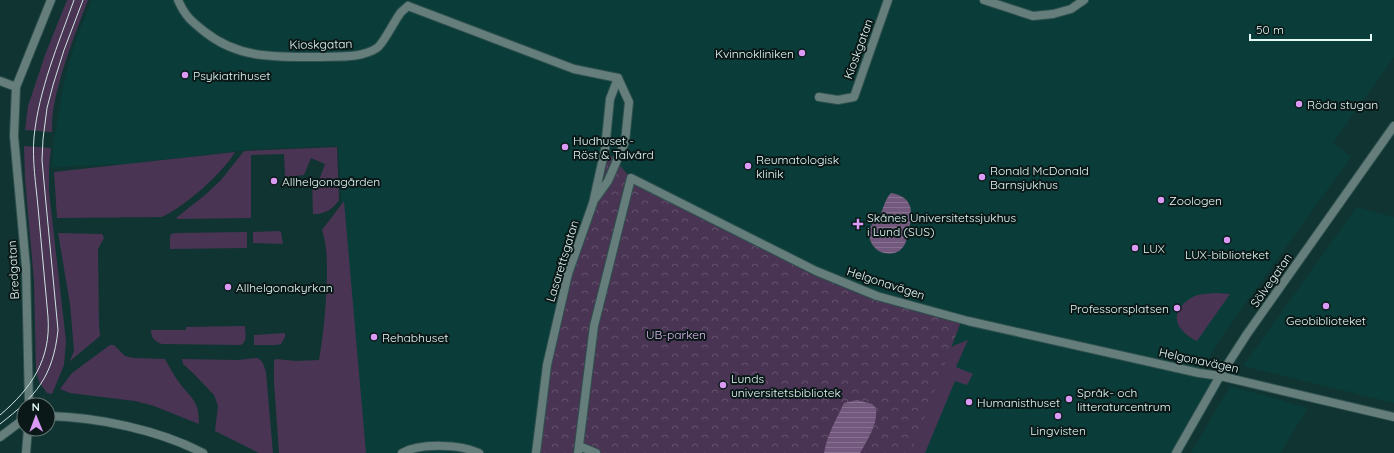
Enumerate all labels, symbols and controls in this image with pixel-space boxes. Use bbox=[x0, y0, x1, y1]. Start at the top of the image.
scale bar bbox=[1250, 16, 1371, 42]
street label: Kioskgatan bbox=[840, 17, 876, 81]
text: 50 m bbox=[1256, 22, 1284, 37]
street label: Kioskgatan bbox=[289, 36, 353, 52]
place label: Kvinnokliniken bbox=[715, 46, 794, 61]
marker: Kvinnokliniken bbox=[797, 48, 807, 58]
place label: Psykiatrihuset bbox=[193, 68, 270, 83]
marker: Psykiatrihuset bbox=[180, 70, 190, 80]
place label: Röda stugan bbox=[1307, 97, 1378, 112]
marker: Röda stugan bbox=[1294, 99, 1304, 109]
place label: Hudhuset - Röst & Talvård bbox=[573, 133, 654, 162]
marker: Hudhuset - Röst & Talvård bbox=[560, 142, 570, 152]
place label: Reumatologisk klinik bbox=[756, 152, 839, 181]
marker: Reumatologisk klinik bbox=[743, 161, 753, 171]
place label: Ronald McDonald Barnsjukhus bbox=[990, 163, 1089, 192]
marker: Ronald McDonald Barnsjukhus bbox=[977, 172, 987, 182]
place label: Allhelgonagården bbox=[282, 174, 380, 189]
marker: Allhelgonagården bbox=[269, 176, 279, 186]
place label: Zoologen bbox=[1169, 193, 1222, 208]
marker: Zoologen bbox=[1156, 195, 1166, 205]
place label: Skånes Universitetssjukhus i Lund (SUS) bbox=[867, 210, 1016, 239]
street label: Lasarettsgatan bbox=[542, 218, 582, 304]
marker: Skånes Universitetssjukhus i Lund (SUS) bbox=[852, 218, 864, 230]
marker: LUX-biblioteket bbox=[1222, 235, 1232, 245]
street label: Bredgatan bbox=[4, 240, 22, 300]
place label: LUX bbox=[1143, 241, 1165, 256]
marker: LUX bbox=[1130, 243, 1140, 253]
place label: LUX-biblioteket bbox=[1185, 247, 1269, 262]
street label: Sölvegatan bbox=[1247, 250, 1295, 310]
street label: Helgonavägen bbox=[845, 263, 927, 303]
place label: Allhelgonakyrkan bbox=[236, 280, 333, 295]
marker: Allhelgonakyrkan bbox=[223, 282, 233, 292]
place label: Professorsplatsen bbox=[1070, 301, 1169, 316]
marker: Geobiblioteket bbox=[1321, 301, 1331, 311]
marker: Professorsplatsen bbox=[1172, 303, 1182, 313]
place label: Geobiblioteket bbox=[1286, 313, 1366, 328]
park label: UB-parken bbox=[646, 327, 706, 342]
place label: Rehabhuset bbox=[382, 330, 448, 345]
marker: Rehabhuset bbox=[369, 332, 379, 342]
street label: Helgonavägen bbox=[1158, 344, 1240, 376]
place label: Lunds universitetsbibliotek bbox=[731, 371, 841, 400]
marker: Lunds universitetsbibliotek bbox=[718, 380, 728, 390]
place label: Språk- och litteraturcentrum bbox=[1077, 385, 1171, 414]
marker: Språk- och litteraturcentrum bbox=[1064, 394, 1074, 404]
place label: Humanisthuset bbox=[977, 395, 1060, 410]
north arrow bbox=[16, 397, 56, 437]
marker: Humanisthuset bbox=[964, 397, 974, 407]
text: N bbox=[32, 400, 40, 414]
marker: Lingvisten bbox=[1053, 411, 1063, 421]
place label: Lingvisten bbox=[1030, 423, 1086, 438]

